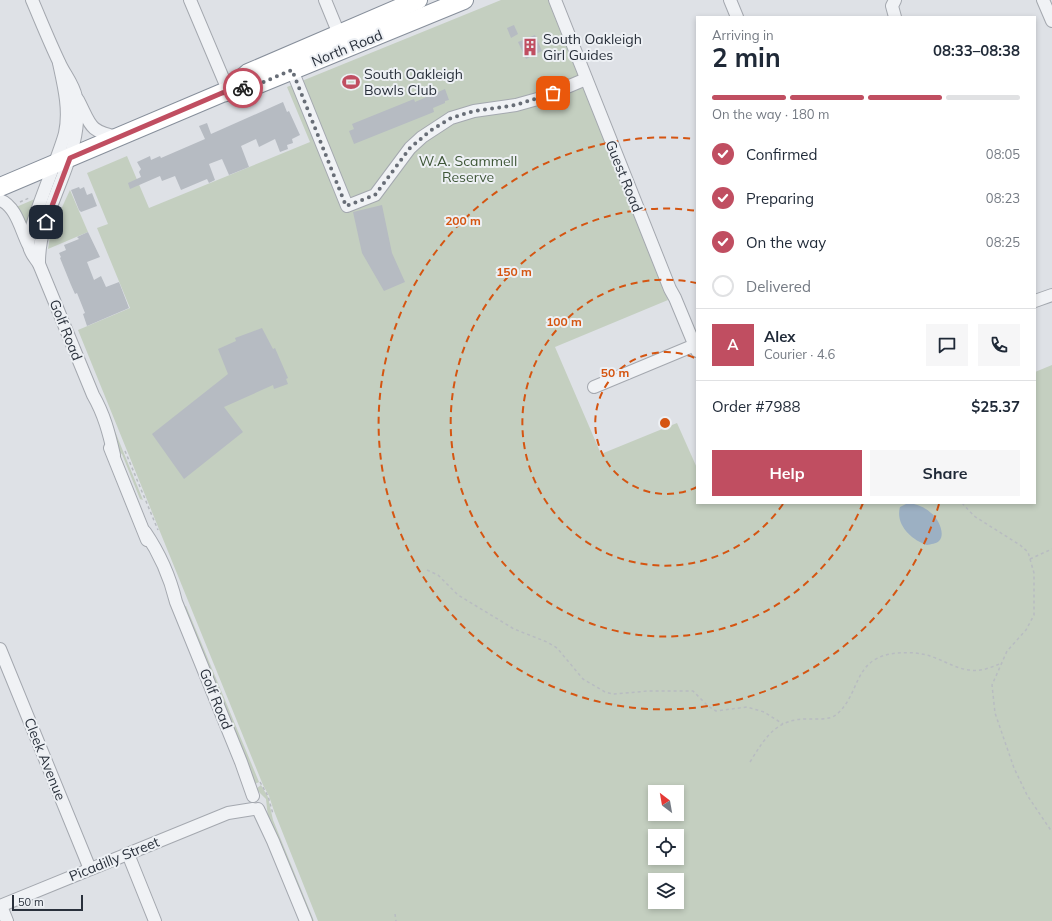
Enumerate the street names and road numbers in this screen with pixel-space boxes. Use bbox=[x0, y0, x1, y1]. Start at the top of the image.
street label: North Road bbox=[309, 26, 385, 70]
street label: Guest Road bbox=[601, 138, 647, 214]
street label: Golf Road bbox=[46, 297, 86, 363]
street label: Golf Road bbox=[196, 666, 236, 732]
street label: Cleek Avenue bbox=[20, 715, 70, 803]
street label: Picadilly Street bbox=[66, 833, 162, 885]

